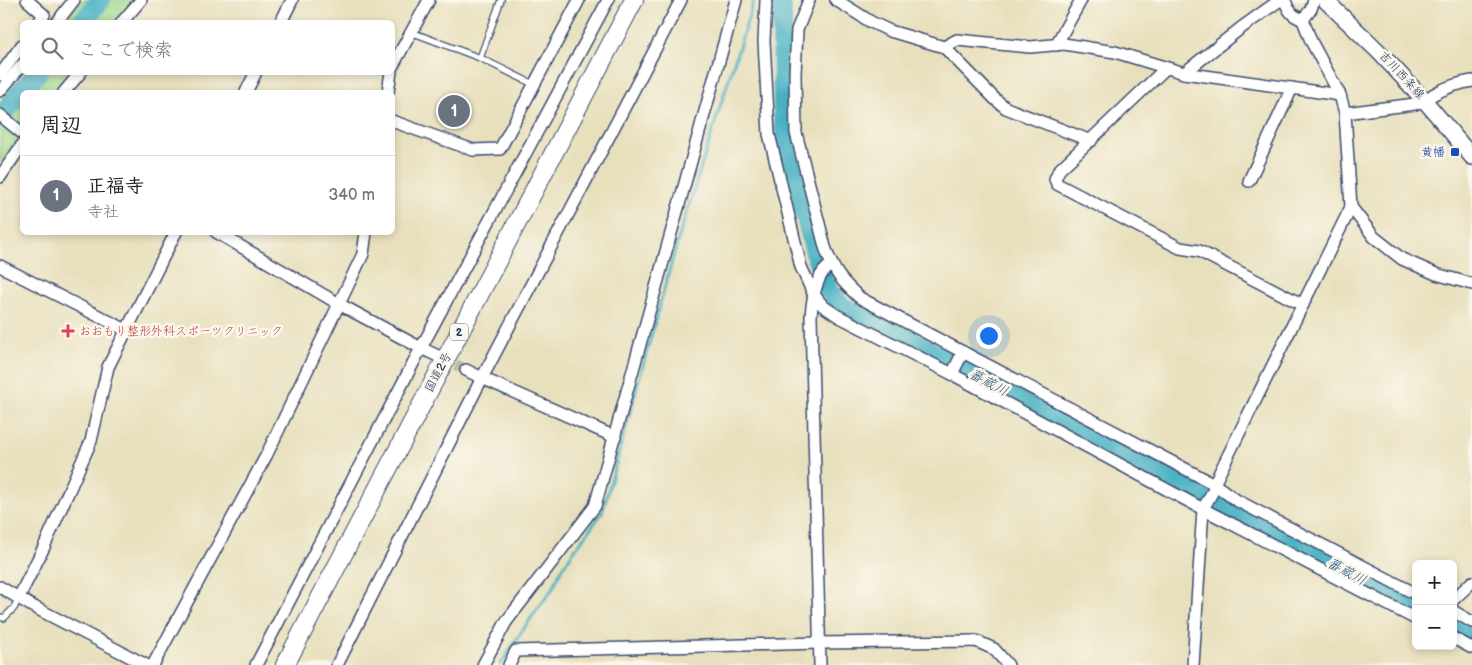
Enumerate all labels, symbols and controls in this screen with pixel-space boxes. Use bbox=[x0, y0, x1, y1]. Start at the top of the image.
search box bbox=[20, 20, 395, 75]
icon: search bbox=[38, 34, 66, 62]
text: ここで検索 bbox=[78, 39, 173, 62]
street label: 吉川西条線 bbox=[1376, 48, 1428, 102]
pin: 1 bbox=[438, 92, 470, 130]
text: 周辺 bbox=[40, 113, 82, 138]
place label: 黄幡 bbox=[1421, 145, 1445, 160]
marker: 黄幡 bbox=[1449, 146, 1461, 158]
text: 正福寺 bbox=[87, 175, 144, 198]
text: 1 bbox=[53, 186, 59, 205]
text: 340 m bbox=[328, 186, 375, 205]
text: 寺社 bbox=[87, 203, 119, 222]
your location bbox=[976, 323, 1002, 349]
marker: おおもり整形外科スポーツクリニック bbox=[61, 324, 75, 338]
place label: おおもり整形外科スポーツクリニック bbox=[79, 324, 283, 339]
road number: 2 bbox=[450, 324, 468, 341]
street label: 国道2号 bbox=[422, 350, 455, 395]
water label: 蕃蔵川 bbox=[966, 365, 1011, 400]
water label: 蕃蔵川 bbox=[1324, 554, 1369, 589]
map controls bbox=[1412, 560, 1457, 650]
button: + bbox=[1412, 560, 1457, 605]
button: − bbox=[1412, 605, 1457, 650]

